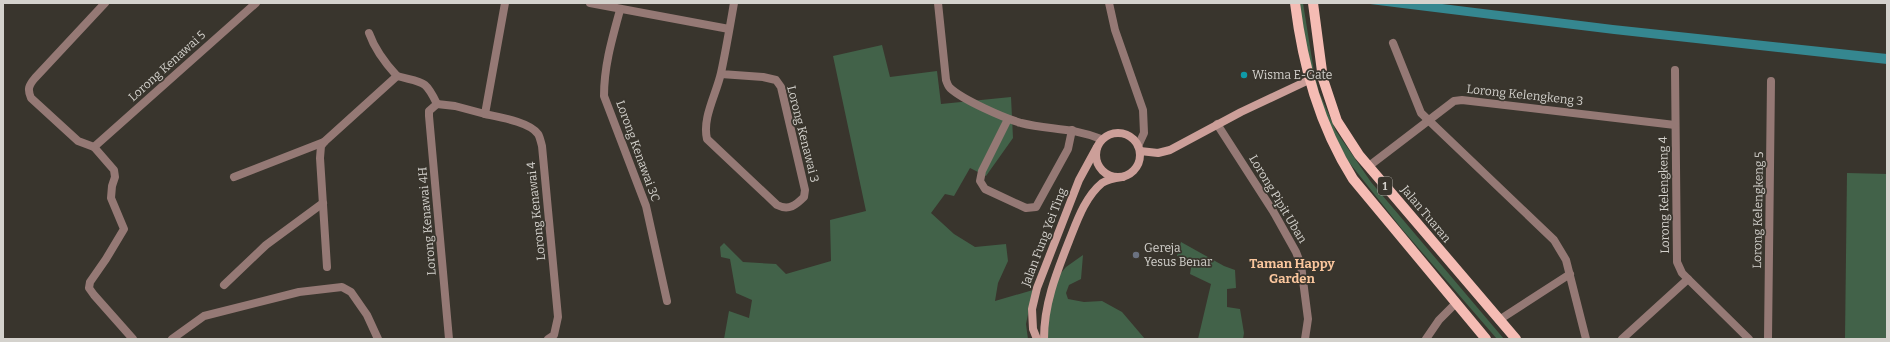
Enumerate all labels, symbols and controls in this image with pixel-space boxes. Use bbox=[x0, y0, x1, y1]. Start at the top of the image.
street label: Lorong Kenawai 5 bbox=[126, 28, 208, 104]
place label: Wisma E-Gate bbox=[1252, 68, 1332, 82]
marker: Wisma E-Gate bbox=[1239, 70, 1249, 80]
street label: Lorong Kelengkeng 3 bbox=[1466, 82, 1584, 108]
street label: Lorong Kenawai 3 bbox=[784, 84, 822, 184]
street label: Lorong Kenawai 3C bbox=[613, 98, 663, 204]
street label: Lorong Kelengkeng 4 bbox=[1656, 136, 1672, 254]
street label: Lorong Kelengkeng 5 bbox=[1750, 151, 1766, 269]
street label: Lorong Pipit Uban bbox=[1246, 152, 1310, 246]
street label: Lorong Kenawai 4 bbox=[524, 161, 548, 261]
street label: Lorong Kenawai 4H bbox=[415, 166, 439, 276]
road number: 1 bbox=[1378, 177, 1392, 195]
street label: Jalan Tuaran bbox=[1397, 182, 1454, 246]
street label: Jalan Fung Yei Ting bbox=[1018, 185, 1069, 289]
place label: Gereja Yesus Benar bbox=[1144, 241, 1213, 269]
marker: Gereja Yesus Benar bbox=[1131, 250, 1141, 260]
district label: Taman Happy Garden bbox=[1249, 256, 1335, 286]

